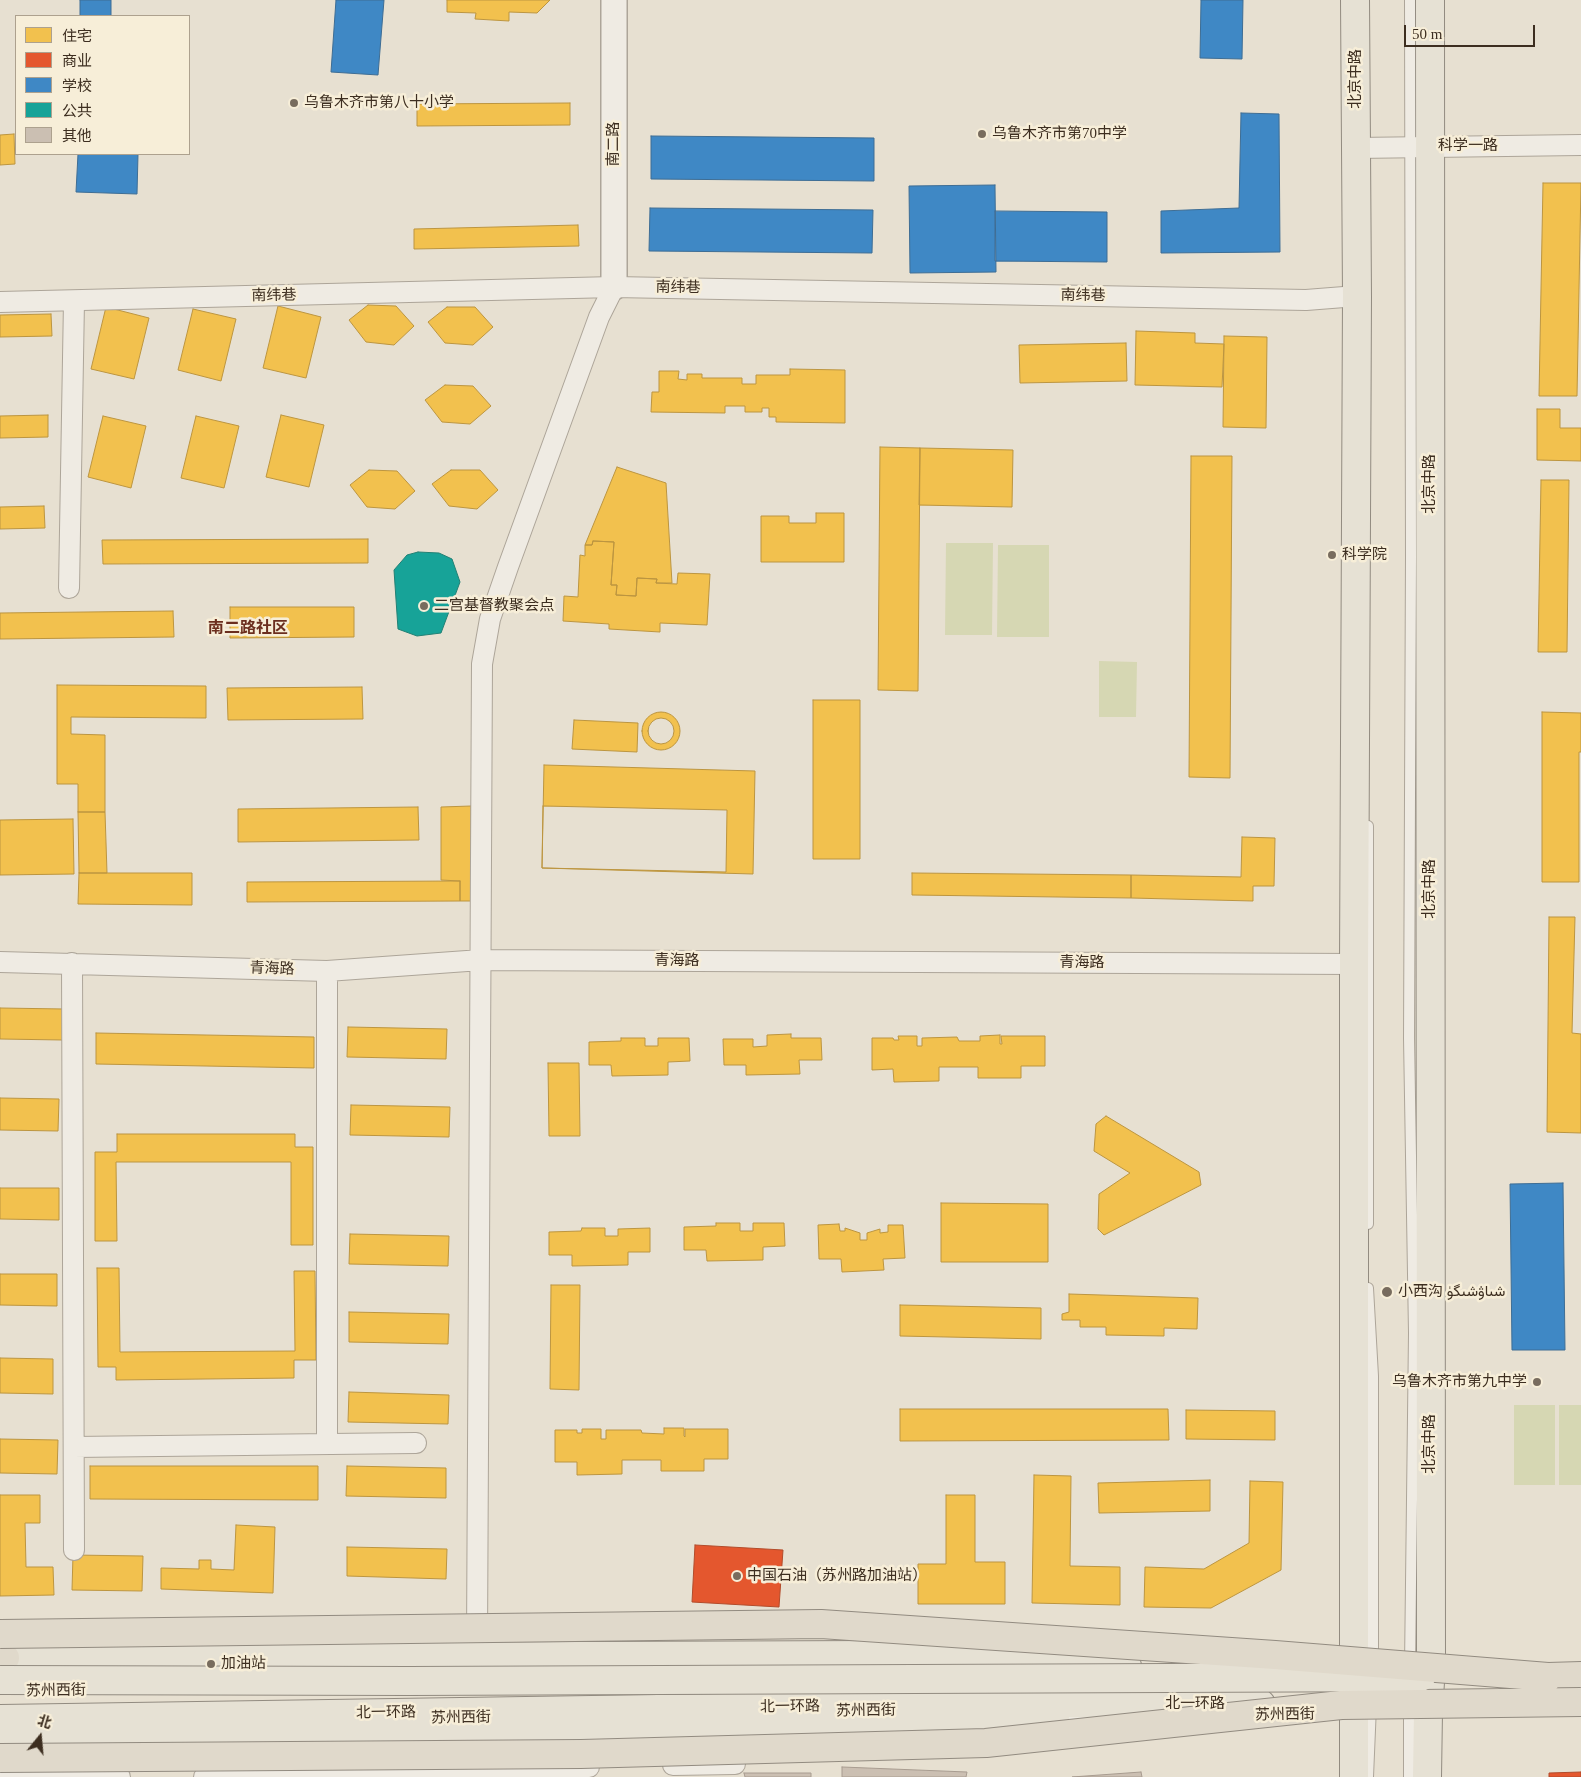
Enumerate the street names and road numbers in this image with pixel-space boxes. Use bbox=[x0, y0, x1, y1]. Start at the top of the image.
street label: 北京中路 bbox=[1347, 49, 1365, 109]
street label: 南二路 bbox=[605, 122, 623, 166]
street label: 科学一路 bbox=[1438, 137, 1498, 155]
street label: 南纬巷 bbox=[655, 279, 701, 297]
street label: 南纬巷 bbox=[251, 287, 297, 305]
street label: 南纬巷 bbox=[1060, 287, 1106, 305]
street label: 北京中路 bbox=[1421, 454, 1439, 514]
street label: 北京中路 bbox=[1421, 859, 1439, 919]
street label: 青海路 bbox=[655, 952, 699, 970]
street label: 青海路 bbox=[1060, 954, 1104, 972]
street label: 青海路 bbox=[249, 959, 295, 979]
street label: 北京中路 bbox=[1421, 1414, 1439, 1474]
street label: 苏州西街 bbox=[26, 1681, 86, 1701]
street label: 北一环路 bbox=[1165, 1695, 1225, 1713]
street label: 北一环路 bbox=[760, 1697, 820, 1717]
street label: 苏州西街 bbox=[836, 1701, 896, 1721]
street label: 北一环路 bbox=[356, 1703, 416, 1723]
street label: 苏州西街 bbox=[1255, 1705, 1315, 1725]
street label: 苏州西街 bbox=[431, 1708, 491, 1728]

